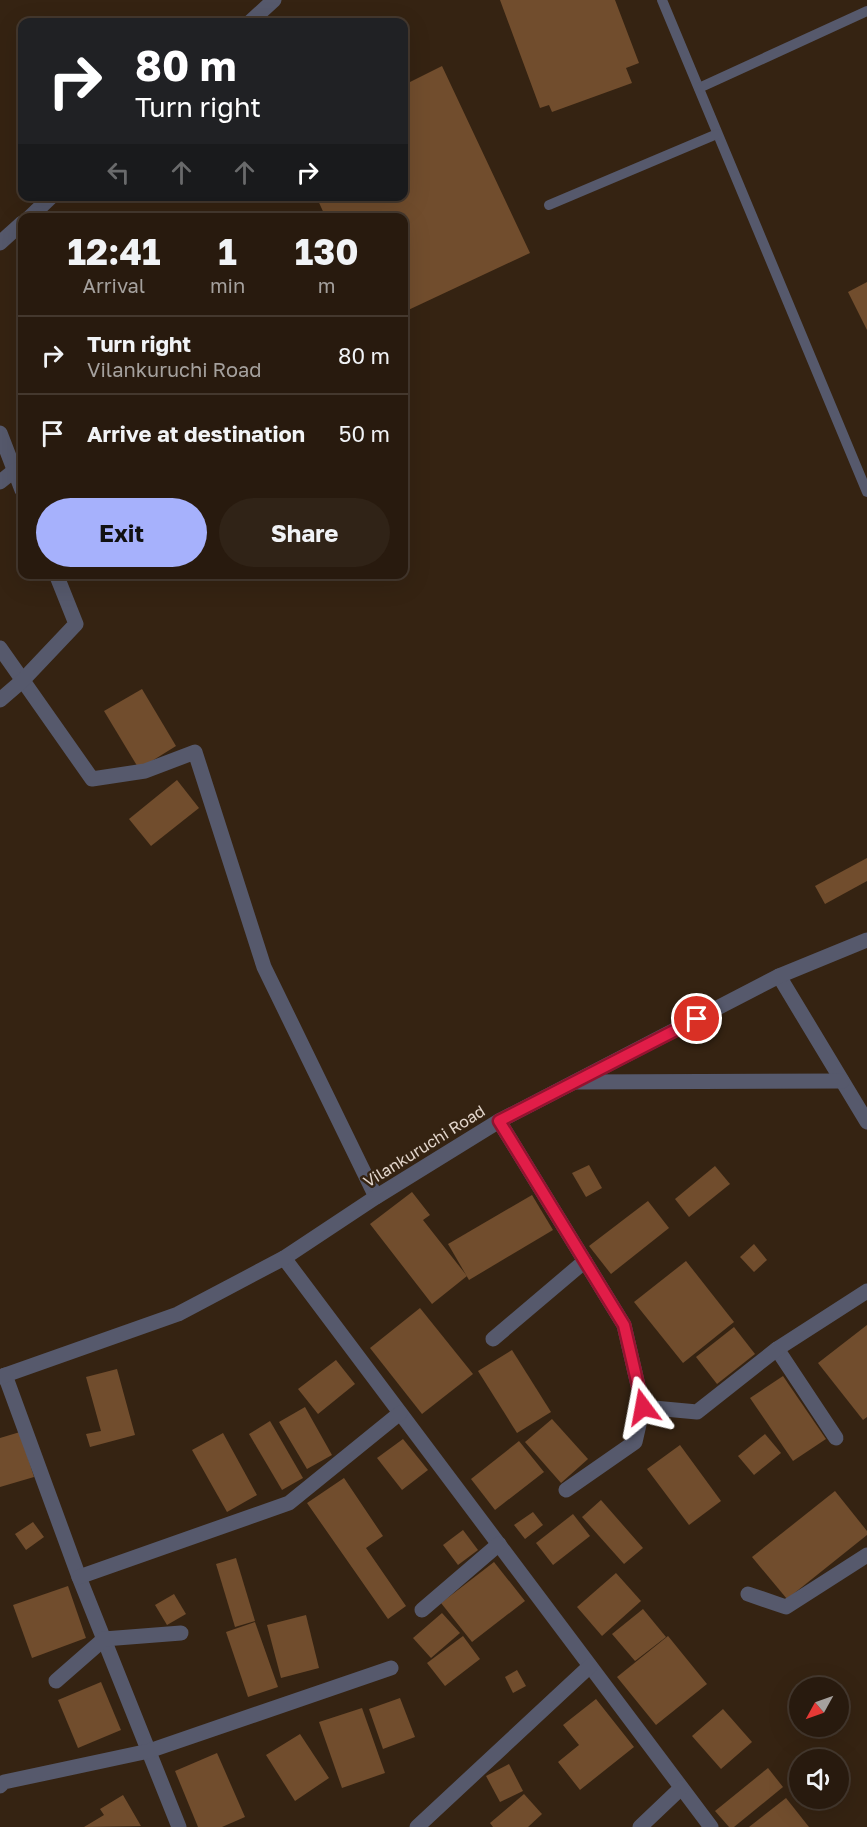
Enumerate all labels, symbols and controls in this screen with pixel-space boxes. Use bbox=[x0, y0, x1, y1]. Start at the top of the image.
text: 80 m bbox=[135, 40, 236, 90]
icon: right bbox=[36, 42, 114, 120]
text: Turn right bbox=[135, 91, 261, 123]
icon: left bbox=[102, 156, 135, 189]
icon: ahead bbox=[165, 156, 198, 189]
icon: ahead bbox=[228, 156, 261, 189]
icon: right bbox=[291, 156, 324, 189]
text: 12:41 bbox=[67, 230, 160, 273]
text: 1 bbox=[218, 230, 237, 273]
text: 130 bbox=[295, 230, 359, 273]
text: Arrival bbox=[83, 273, 145, 297]
text: min bbox=[210, 273, 245, 297]
text: m bbox=[318, 273, 335, 297]
text: Turn right bbox=[87, 330, 191, 357]
icon: right bbox=[36, 339, 69, 372]
text: 80 m bbox=[338, 342, 390, 369]
text: Vilankuruchi Road bbox=[87, 357, 262, 381]
icon: arrive bbox=[36, 417, 69, 450]
text: Arrive at destination bbox=[87, 420, 305, 447]
text: 50 m bbox=[339, 420, 390, 447]
button: Exit bbox=[36, 498, 207, 567]
button: Share bbox=[219, 498, 390, 567]
pin bbox=[671, 993, 722, 1044]
icon: arrive bbox=[680, 1002, 713, 1035]
street label: Vilankuruchi Road bbox=[359, 1101, 489, 1191]
position arrow bbox=[611, 1375, 675, 1439]
north arrow bbox=[789, 1677, 849, 1737]
map controls bbox=[789, 1677, 849, 1809]
button: sound bbox=[789, 1749, 849, 1809]

